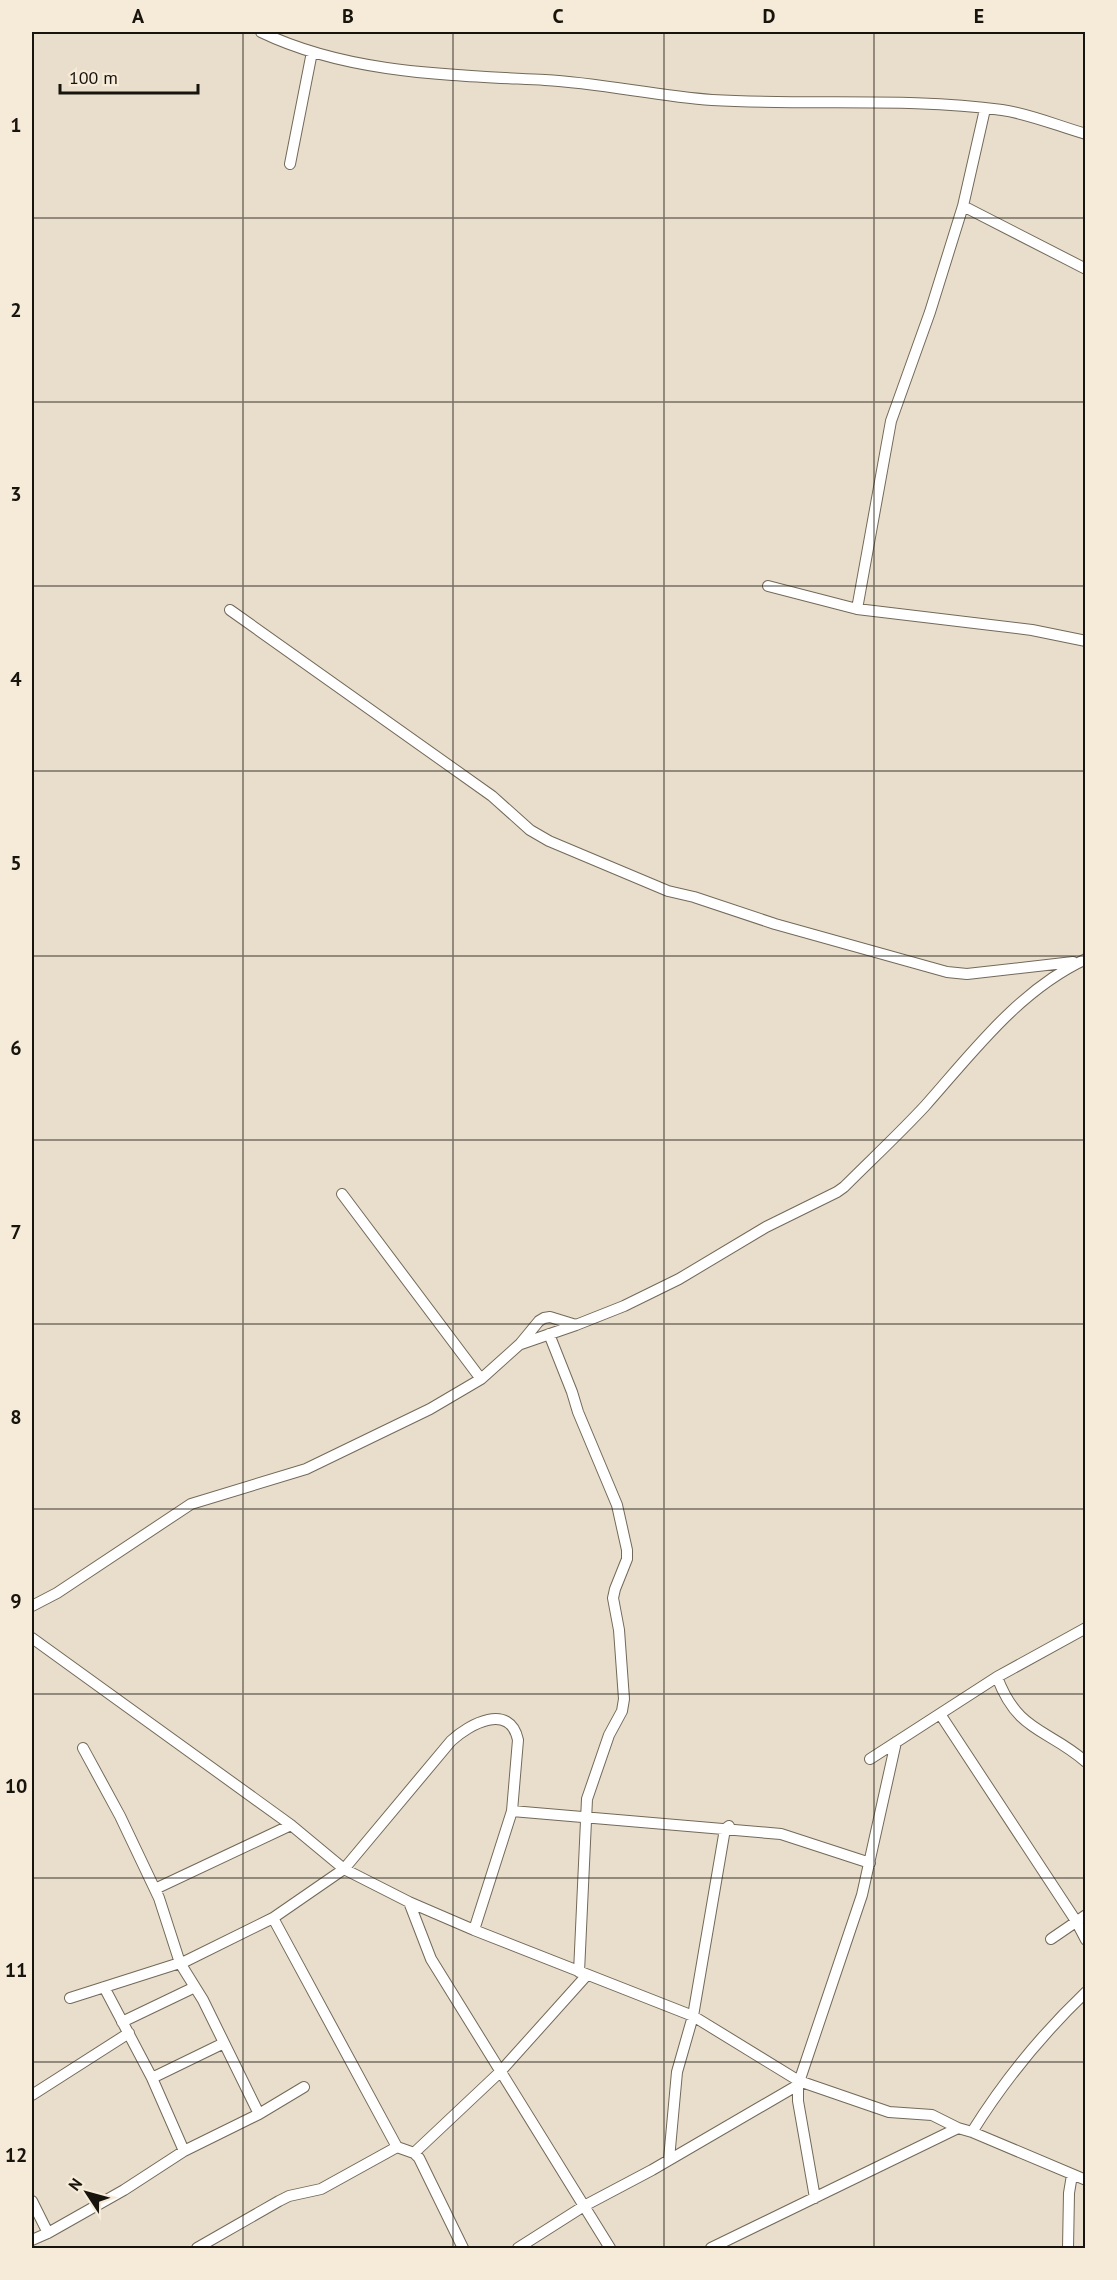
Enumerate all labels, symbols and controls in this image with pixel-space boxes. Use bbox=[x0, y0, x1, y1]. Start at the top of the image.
text: A bbox=[132, 3, 145, 29]
text: B bbox=[342, 3, 354, 29]
text: C bbox=[552, 3, 564, 29]
text: D bbox=[763, 3, 776, 29]
text: E bbox=[974, 3, 984, 29]
scale bar bbox=[60, 57, 198, 95]
text: 100 m bbox=[69, 66, 118, 89]
text: 1 bbox=[10, 112, 22, 138]
text: 2 bbox=[10, 297, 22, 323]
text: 3 bbox=[10, 481, 22, 507]
text: 4 bbox=[10, 666, 22, 692]
text: 5 bbox=[10, 850, 22, 876]
text: 6 bbox=[10, 1035, 22, 1061]
text: 7 bbox=[10, 1219, 22, 1245]
text: 8 bbox=[10, 1404, 22, 1430]
text: 9 bbox=[10, 1588, 22, 1614]
text: 10 bbox=[5, 1773, 27, 1799]
text: 11 bbox=[5, 1957, 27, 1983]
text: 12 bbox=[5, 2142, 27, 2168]
north arrow bbox=[57, 2163, 117, 2223]
text: N bbox=[64, 2174, 86, 2194]

